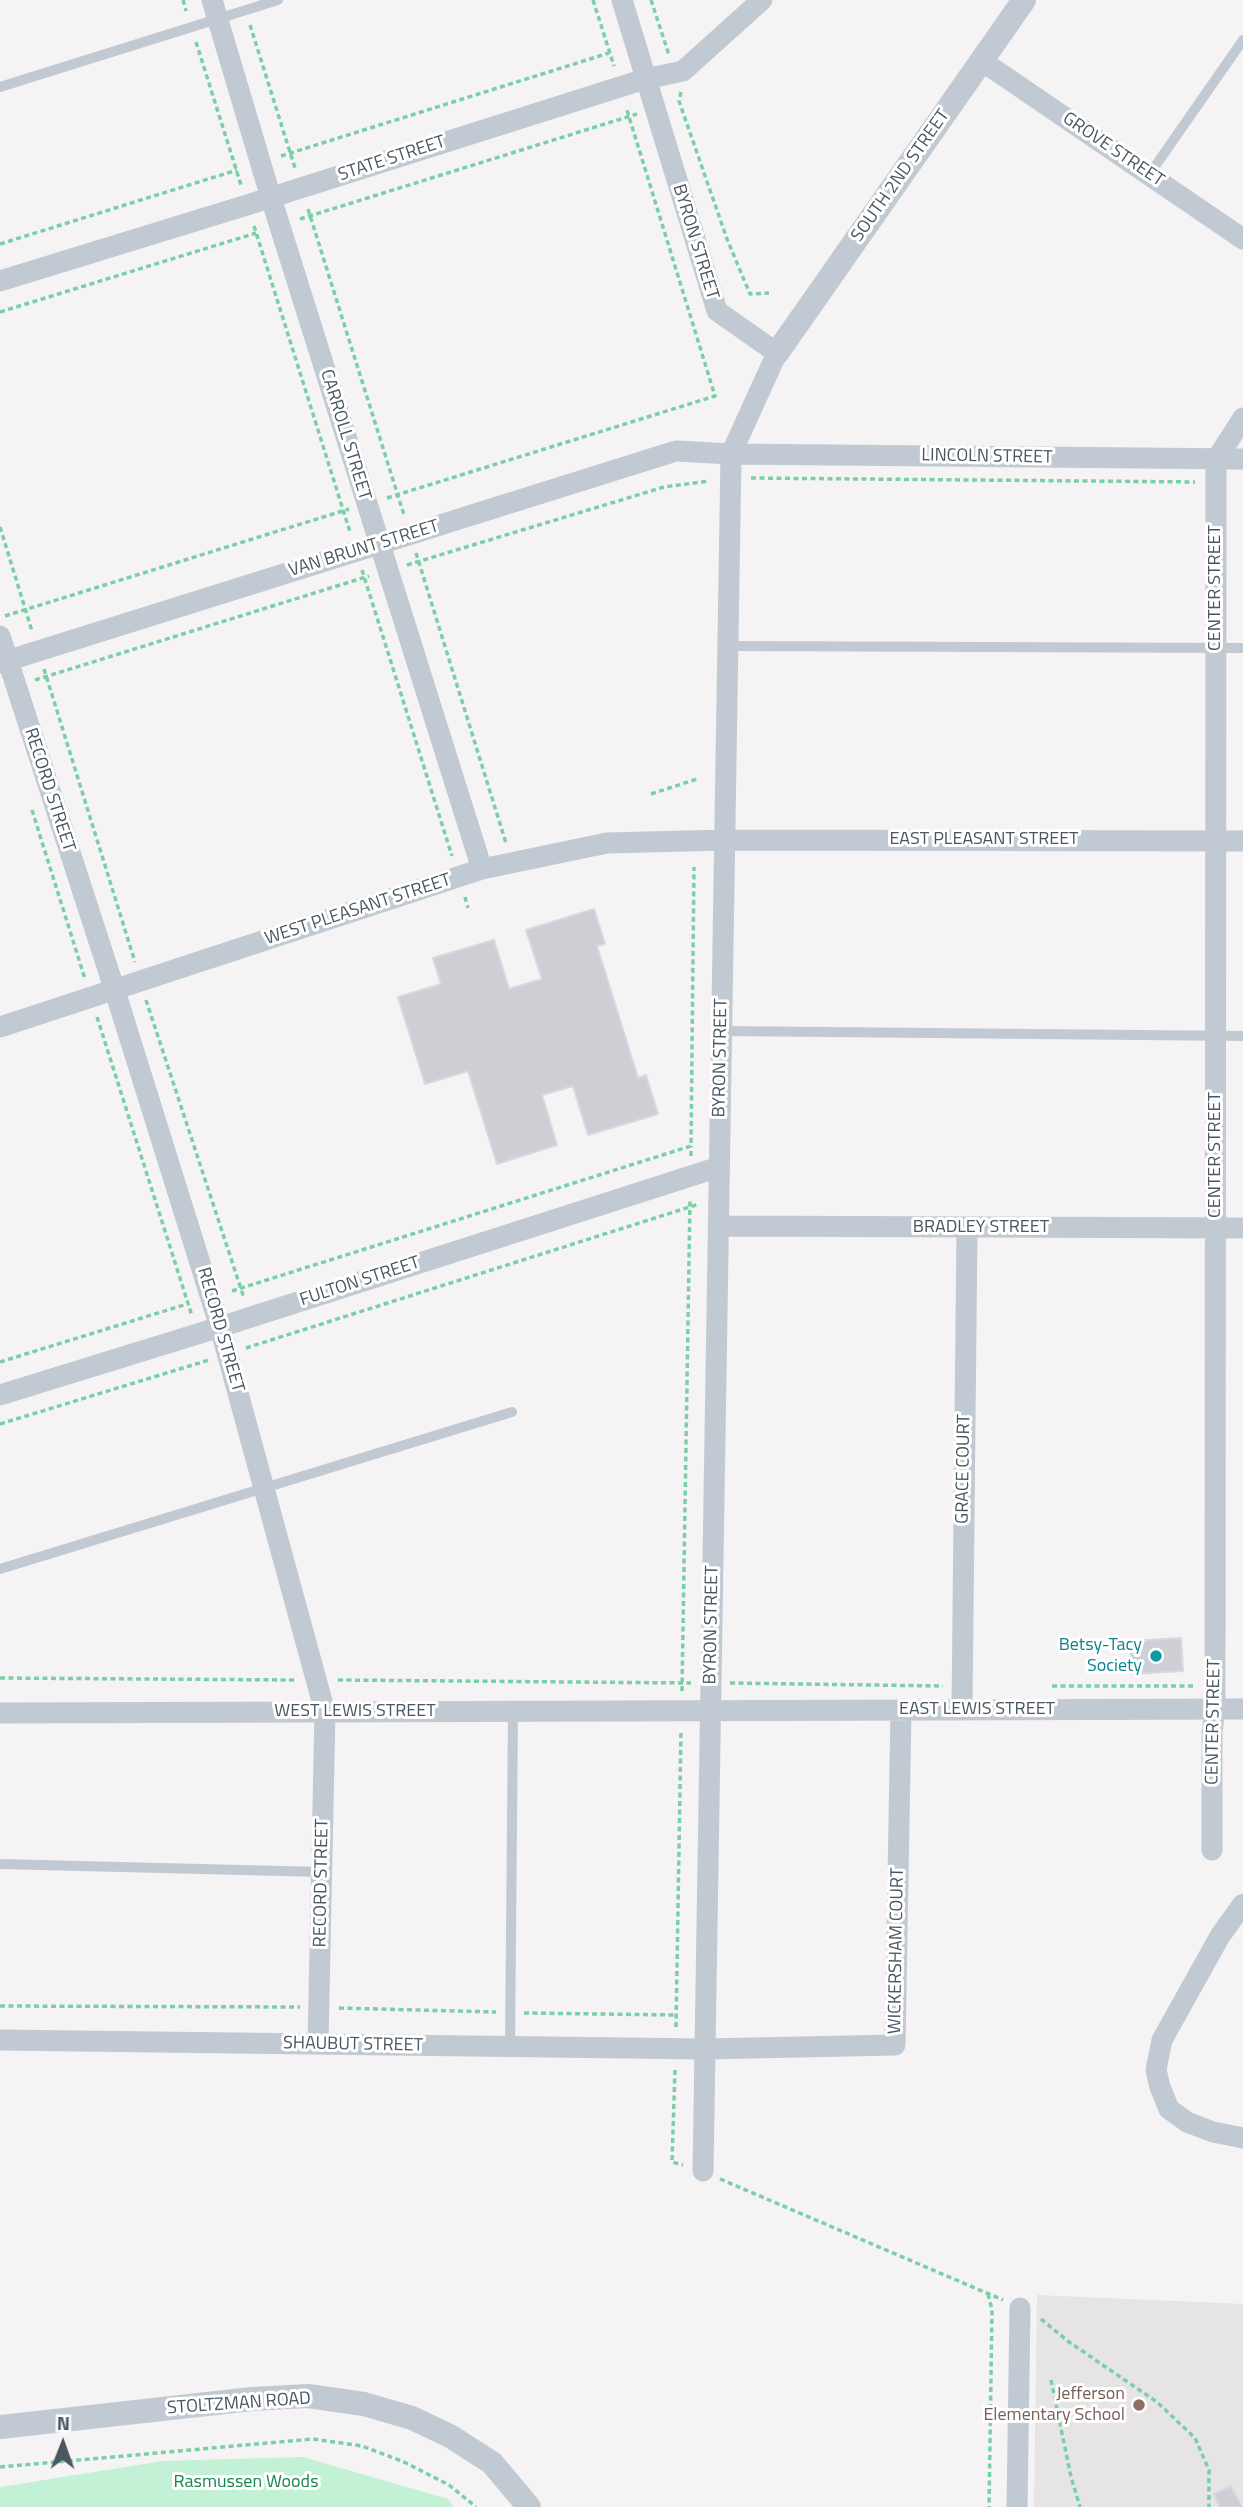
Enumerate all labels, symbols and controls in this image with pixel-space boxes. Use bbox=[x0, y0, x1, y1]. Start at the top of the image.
street label: SOUTH 2ND STREET bbox=[847, 106, 955, 246]
street label: GROVE STREET bbox=[1058, 108, 1168, 192]
street label: STATE STREET bbox=[336, 132, 448, 186]
street label: BYRON STREET bbox=[667, 182, 723, 302]
street label: CARROLL STREET bbox=[315, 367, 375, 503]
street label: LINCOLN STREET bbox=[921, 445, 1053, 469]
street label: VAN BRUNT STREET bbox=[286, 516, 442, 582]
street label: CENTER STREET bbox=[1205, 525, 1227, 651]
street label: RECORD STREET bbox=[19, 725, 79, 855]
street label: EAST PLEASANT STREET bbox=[889, 829, 1079, 851]
street label: WEST PLEASANT STREET bbox=[262, 870, 454, 950]
street label: BYRON STREET bbox=[709, 998, 733, 1118]
street label: CENTER STREET bbox=[1205, 1092, 1227, 1218]
street label: BRADLEY STREET bbox=[913, 1217, 1049, 1239]
street label: FULTON STREET bbox=[297, 1252, 423, 1312]
street label: RECORD STREET bbox=[192, 1265, 248, 1395]
street label: GRACE COURT bbox=[952, 1414, 976, 1524]
street label: BYRON STREET bbox=[700, 1565, 724, 1685]
place label: Betsy-Tacy Society bbox=[1059, 1635, 1142, 1678]
marker: Betsy-Tacy Society bbox=[1148, 1648, 1164, 1664]
street label: CENTER STREET bbox=[1202, 1659, 1226, 1785]
street label: EAST LEWIS STREET bbox=[899, 1699, 1055, 1721]
street label: WEST LEWIS STREET bbox=[274, 1701, 436, 1723]
street label: RECORD STREET bbox=[310, 1818, 334, 1948]
street label: WICKERSHAM COURT bbox=[885, 1868, 909, 2034]
street label: SHAUBUT STREET bbox=[283, 2033, 423, 2057]
place label: Jefferson Elementary School bbox=[983, 2384, 1125, 2426]
street label: STOLTZMAN ROAD bbox=[167, 2388, 311, 2420]
marker: Jefferson Elementary School bbox=[1131, 2397, 1147, 2413]
text: N bbox=[57, 2408, 70, 2437]
north arrow bbox=[28, 2409, 98, 2479]
park label: Rasmussen Woods bbox=[173, 2472, 319, 2494]

